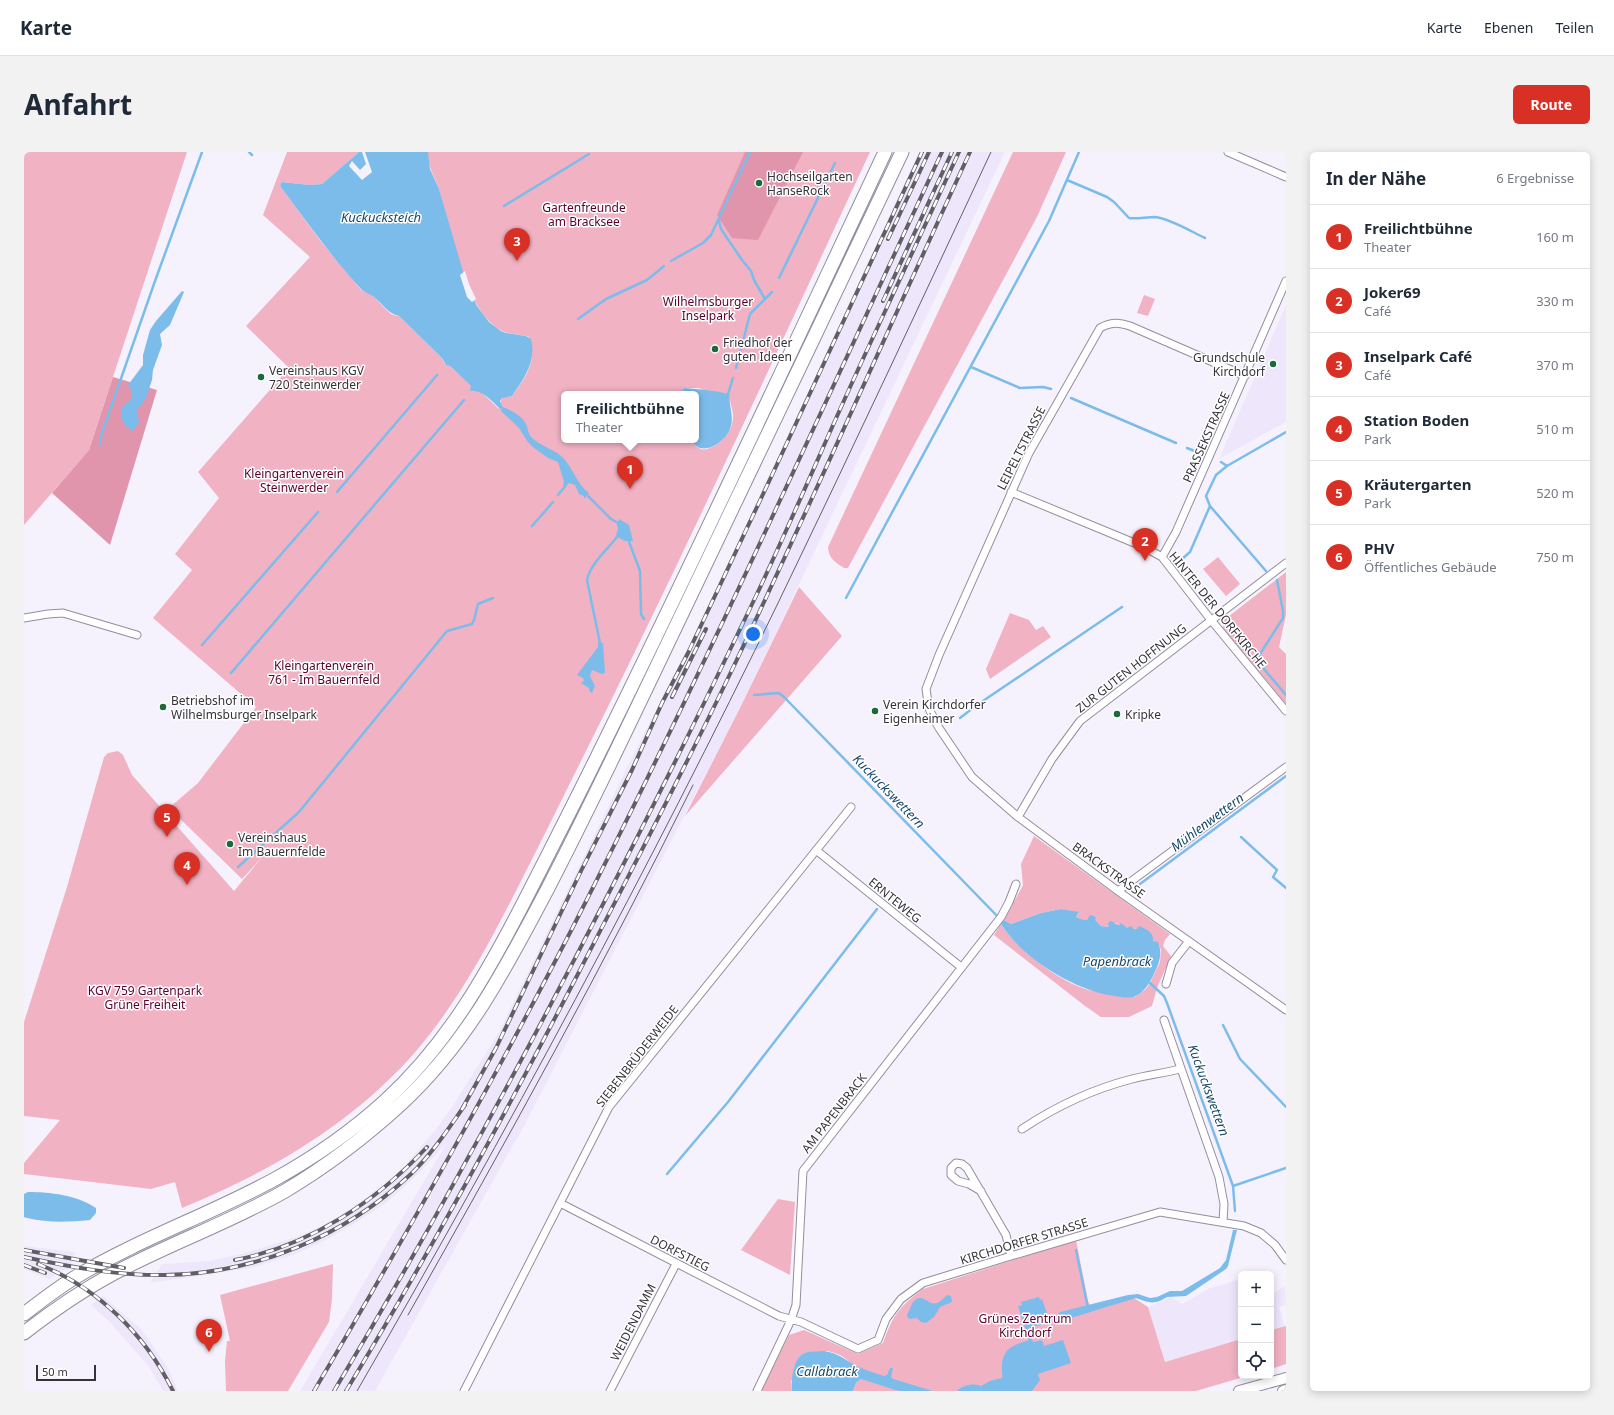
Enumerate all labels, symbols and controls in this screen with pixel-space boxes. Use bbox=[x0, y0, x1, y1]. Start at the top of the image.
text: Karte bbox=[20, 15, 72, 41]
text: Karte bbox=[1427, 18, 1462, 37]
text: Ebenen bbox=[1484, 18, 1534, 37]
text: Teilen bbox=[1556, 18, 1594, 37]
text: Anfahrt bbox=[24, 85, 132, 123]
button: Route bbox=[1513, 85, 1590, 124]
text: In der Nähe bbox=[1326, 167, 1426, 190]
place label: Hochseilgarten HanseRock bbox=[767, 168, 853, 199]
text: 6 Ergebnisse bbox=[1496, 169, 1574, 187]
marker: Hochseilgarten HanseRock bbox=[754, 178, 764, 188]
park label: Gartenfreunde am Bracksee bbox=[542, 199, 626, 230]
water label: Kuckucksteich bbox=[341, 208, 421, 226]
text: Freilichtbühne bbox=[1364, 218, 1473, 238]
pin: 3 bbox=[504, 228, 530, 261]
text: 1 bbox=[1335, 228, 1343, 246]
text: 160 m bbox=[1536, 228, 1574, 246]
text: Theater bbox=[1364, 238, 1411, 256]
text: Joker69 bbox=[1364, 282, 1420, 302]
text: 2 bbox=[1335, 292, 1343, 310]
text: 330 m bbox=[1536, 292, 1574, 310]
park label: Wilhelmsburger Inselpark bbox=[663, 293, 753, 324]
text: Café bbox=[1364, 302, 1391, 320]
place label: Friedhof der guten Ideen bbox=[723, 334, 793, 365]
marker: Friedhof der guten Ideen bbox=[710, 344, 720, 354]
text: Inselpark Café bbox=[1364, 346, 1472, 366]
place label: Grundschule Kirchdorf bbox=[1193, 349, 1266, 380]
text: 3 bbox=[1335, 356, 1343, 374]
text: 370 m bbox=[1536, 356, 1574, 374]
marker: Grundschule Kirchdorf bbox=[1268, 359, 1278, 369]
place label: Vereinshaus KGV 720 Steinwerder bbox=[269, 362, 365, 393]
text: Café bbox=[1364, 366, 1391, 384]
marker: Vereinshaus KGV 720 Steinwerder bbox=[256, 372, 266, 382]
street label: PRASSEKSTRASSE bbox=[1178, 389, 1234, 485]
popup bbox=[561, 391, 699, 443]
text: Freilichtbühne bbox=[576, 398, 684, 418]
street label: LEIPELTSTRASSE bbox=[993, 403, 1049, 493]
text: Station Boden bbox=[1364, 410, 1469, 430]
text: Theater bbox=[576, 418, 623, 436]
text: 4 bbox=[1335, 420, 1343, 438]
text: 510 m bbox=[1536, 420, 1574, 438]
text: Park bbox=[1364, 430, 1391, 448]
pin: 1 bbox=[617, 456, 643, 489]
park label: Kleingartenverein Steinwerder bbox=[244, 465, 344, 496]
text: Kräutergarten bbox=[1364, 474, 1472, 494]
text: 5 bbox=[1335, 484, 1343, 502]
text: 520 m bbox=[1536, 484, 1574, 502]
text: Park bbox=[1364, 494, 1391, 512]
pin: 2 bbox=[1132, 528, 1158, 561]
text: PHV bbox=[1364, 538, 1395, 558]
street label: HINTER DER DORFKIRCHE bbox=[1165, 548, 1271, 672]
text: 6 bbox=[1335, 548, 1343, 566]
text: 750 m bbox=[1536, 548, 1574, 566]
text: Öffentliches Gebäude bbox=[1364, 558, 1497, 576]
street label: ZUR GUTEN HOFFNUNG bbox=[1072, 620, 1190, 716]
your location bbox=[743, 624, 763, 644]
park label: Kleingartenverein 761 - Im Bauernfeld bbox=[268, 657, 380, 688]
place label: Betriebshof im Wilhelmsburger Inselpark bbox=[171, 692, 318, 723]
place label: Verein Kirchdorfer Eigenheimer bbox=[883, 696, 986, 727]
marker: Betriebshof im Wilhelmsburger Inselpark bbox=[158, 702, 168, 712]
marker: Verein Kirchdorfer Eigenheimer bbox=[870, 706, 880, 716]
place label: Kripke bbox=[1125, 706, 1161, 723]
marker: Kripke bbox=[1112, 709, 1122, 719]
water label: Kuckuckswettern bbox=[849, 750, 929, 832]
water label: Mühlenwettern bbox=[1167, 789, 1247, 855]
pin: 5 bbox=[154, 804, 180, 837]
place label: Vereinshaus Im Bauernfelde bbox=[238, 829, 326, 860]
street label: BRACKSTRASSE bbox=[1069, 838, 1149, 902]
marker: Vereinshaus Im Bauernfelde bbox=[225, 839, 235, 849]
pin: 4 bbox=[174, 852, 200, 885]
street label: ERNTEWEG bbox=[865, 874, 925, 926]
water label: Papenbrack bbox=[1083, 952, 1152, 970]
park label: KGV 759 Gartenpark Grüne Freiheit bbox=[88, 982, 203, 1013]
street label: SIEBENBRÜDERWEIDE bbox=[592, 1001, 682, 1111]
water label: Kuckuckswettern bbox=[1184, 1042, 1234, 1138]
street label: AM PAPENBRACK bbox=[798, 1069, 871, 1156]
street label: KIRCHDORFER STRASSE bbox=[958, 1213, 1090, 1269]
street label: DORFSTIEG bbox=[647, 1231, 713, 1275]
map controls bbox=[1238, 1271, 1274, 1379]
button: + bbox=[1238, 1271, 1274, 1307]
street label: WEIDENDAMM bbox=[606, 1281, 660, 1363]
button: − bbox=[1238, 1307, 1274, 1343]
park label: Grünes Zentrum Kirchdorf bbox=[978, 1310, 1072, 1341]
pin: 6 bbox=[196, 1319, 222, 1352]
button: locate bbox=[1238, 1343, 1274, 1379]
water label: Callabrack bbox=[796, 1362, 858, 1380]
scale bar bbox=[36, 1363, 96, 1382]
text: 50 m bbox=[42, 1364, 68, 1379]

